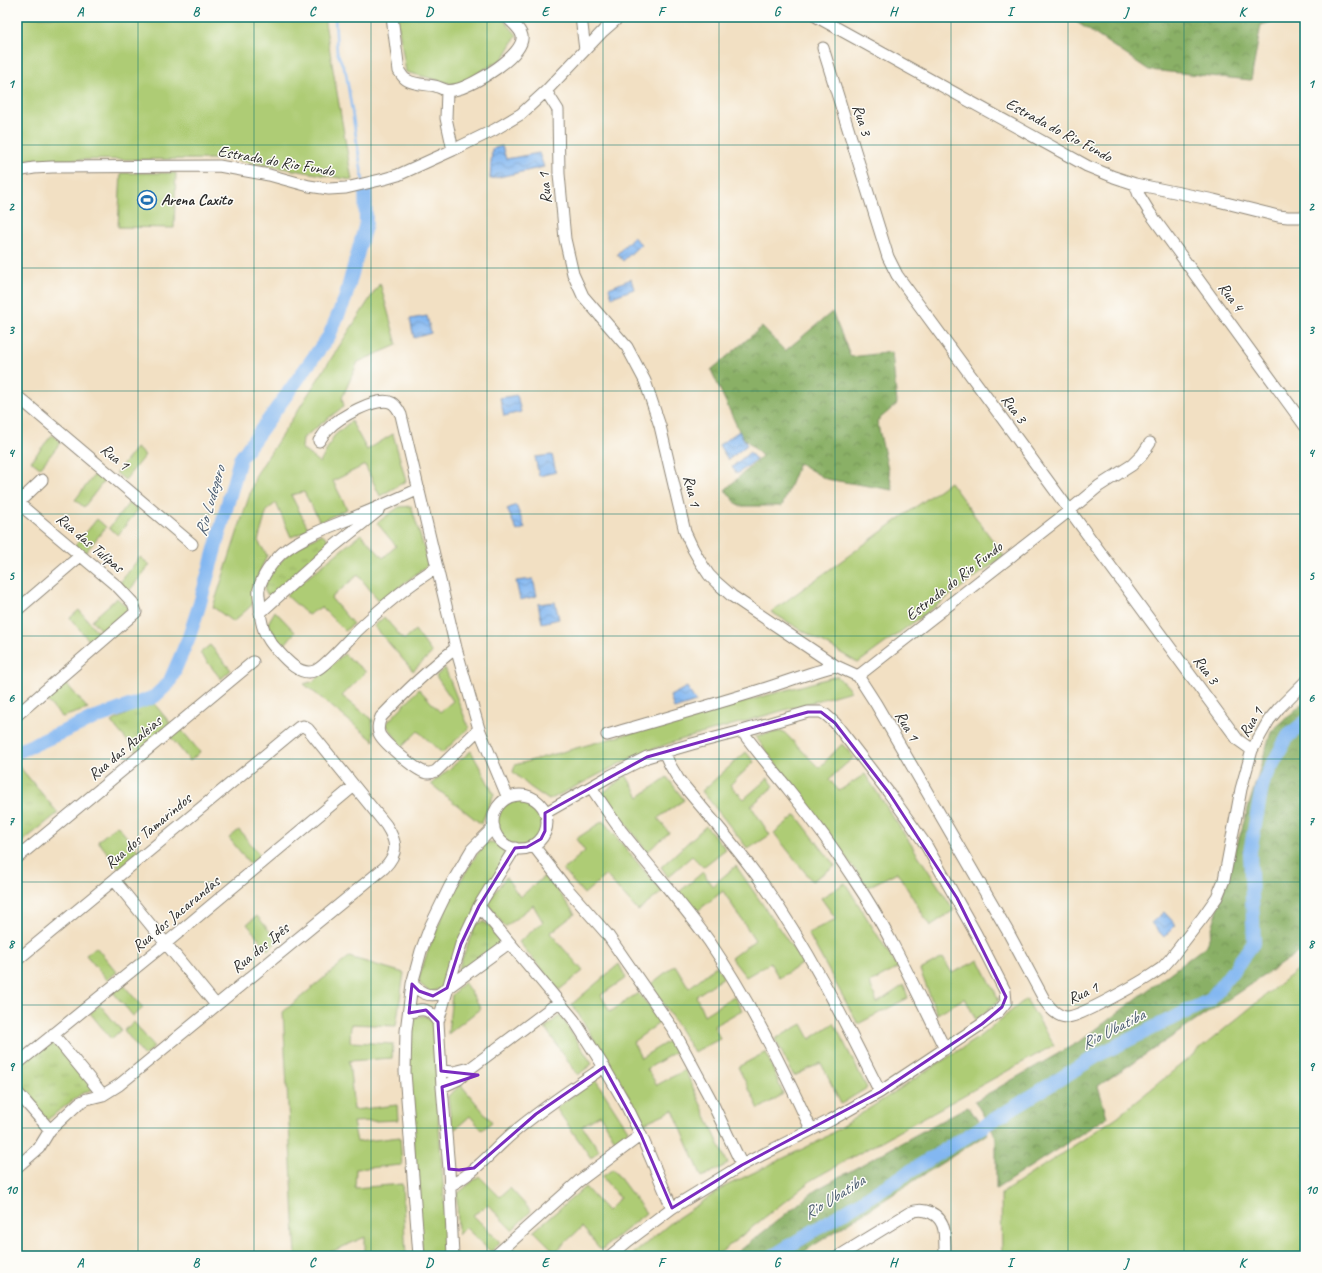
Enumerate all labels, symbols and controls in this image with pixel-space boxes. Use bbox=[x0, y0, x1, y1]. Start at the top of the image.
text: A bbox=[77, 4, 85, 20]
text: B bbox=[193, 4, 201, 20]
text: C bbox=[309, 4, 317, 20]
text: D bbox=[425, 4, 434, 20]
text: E bbox=[542, 4, 551, 20]
text: F bbox=[658, 4, 667, 20]
text: G bbox=[774, 4, 782, 20]
text: H bbox=[889, 4, 899, 20]
text: I bbox=[1007, 4, 1016, 20]
text: J bbox=[1123, 4, 1130, 20]
text: K bbox=[1239, 4, 1249, 20]
text: 1 bbox=[8, 76, 16, 92]
text: 1 bbox=[1308, 76, 1316, 92]
street label: Estrada do Rio Fundo bbox=[1002, 94, 1117, 167]
street label: Rua 3 bbox=[848, 102, 877, 140]
street label: Estrada do Rio Fundo bbox=[216, 141, 337, 181]
street label: Rua 1 bbox=[534, 171, 556, 205]
sports icon: Arena Caxito bbox=[136, 189, 158, 211]
place label: Arena Caxito bbox=[161, 190, 234, 210]
text: 2 bbox=[8, 199, 15, 215]
text: 2 bbox=[1308, 199, 1315, 215]
street label: Rua 4 bbox=[1214, 278, 1249, 317]
text: 3 bbox=[8, 322, 15, 338]
text: 3 bbox=[1308, 322, 1315, 338]
street label: Rua 3 bbox=[997, 390, 1032, 429]
street label: Rua 1 bbox=[96, 439, 134, 475]
text: 4 bbox=[8, 445, 16, 461]
text: 4 bbox=[1308, 445, 1316, 461]
water label: Rio Ludegero bbox=[190, 462, 231, 538]
street label: Rua 1 bbox=[679, 473, 705, 509]
street label: Rua das Tulípas bbox=[52, 509, 129, 578]
street label: Estrada do Rio Fundo bbox=[901, 536, 1008, 625]
text: 5 bbox=[8, 568, 15, 584]
text: 5 bbox=[1308, 568, 1315, 584]
street label: Rua 3 bbox=[1189, 651, 1224, 690]
text: 6 bbox=[8, 690, 15, 706]
text: 6 bbox=[1308, 690, 1315, 706]
street label: Rua 1 bbox=[1234, 703, 1268, 741]
street label: Rua 1 bbox=[890, 707, 924, 745]
street label: Rua das Azaleias bbox=[84, 710, 167, 785]
street label: Rua dos Tamarindos bbox=[101, 788, 197, 873]
text: 7 bbox=[8, 813, 15, 829]
text: 7 bbox=[1308, 813, 1315, 829]
street label: Rua dos Jacarandas bbox=[128, 871, 225, 956]
street label: Rua dos Ipês bbox=[227, 918, 294, 977]
text: 8 bbox=[8, 936, 16, 952]
text: 8 bbox=[1308, 936, 1316, 952]
street label: Rua 1 bbox=[1065, 977, 1102, 1009]
water label: Rio Ubatiba bbox=[1078, 1003, 1150, 1054]
text: 9 bbox=[8, 1059, 15, 1075]
text: 9 bbox=[1308, 1059, 1315, 1075]
water label: Rio Ubatiba bbox=[799, 1169, 870, 1224]
text: 10 bbox=[5, 1182, 18, 1198]
text: 10 bbox=[1305, 1182, 1318, 1198]
text: A bbox=[77, 1255, 85, 1271]
text: B bbox=[193, 1255, 201, 1271]
text: C bbox=[309, 1255, 317, 1271]
text: D bbox=[425, 1255, 434, 1271]
text: E bbox=[542, 1255, 551, 1271]
text: F bbox=[658, 1255, 667, 1271]
text: G bbox=[774, 1255, 782, 1271]
text: H bbox=[889, 1255, 899, 1271]
text: I bbox=[1007, 1255, 1016, 1271]
text: J bbox=[1123, 1255, 1130, 1271]
text: K bbox=[1239, 1255, 1249, 1271]

